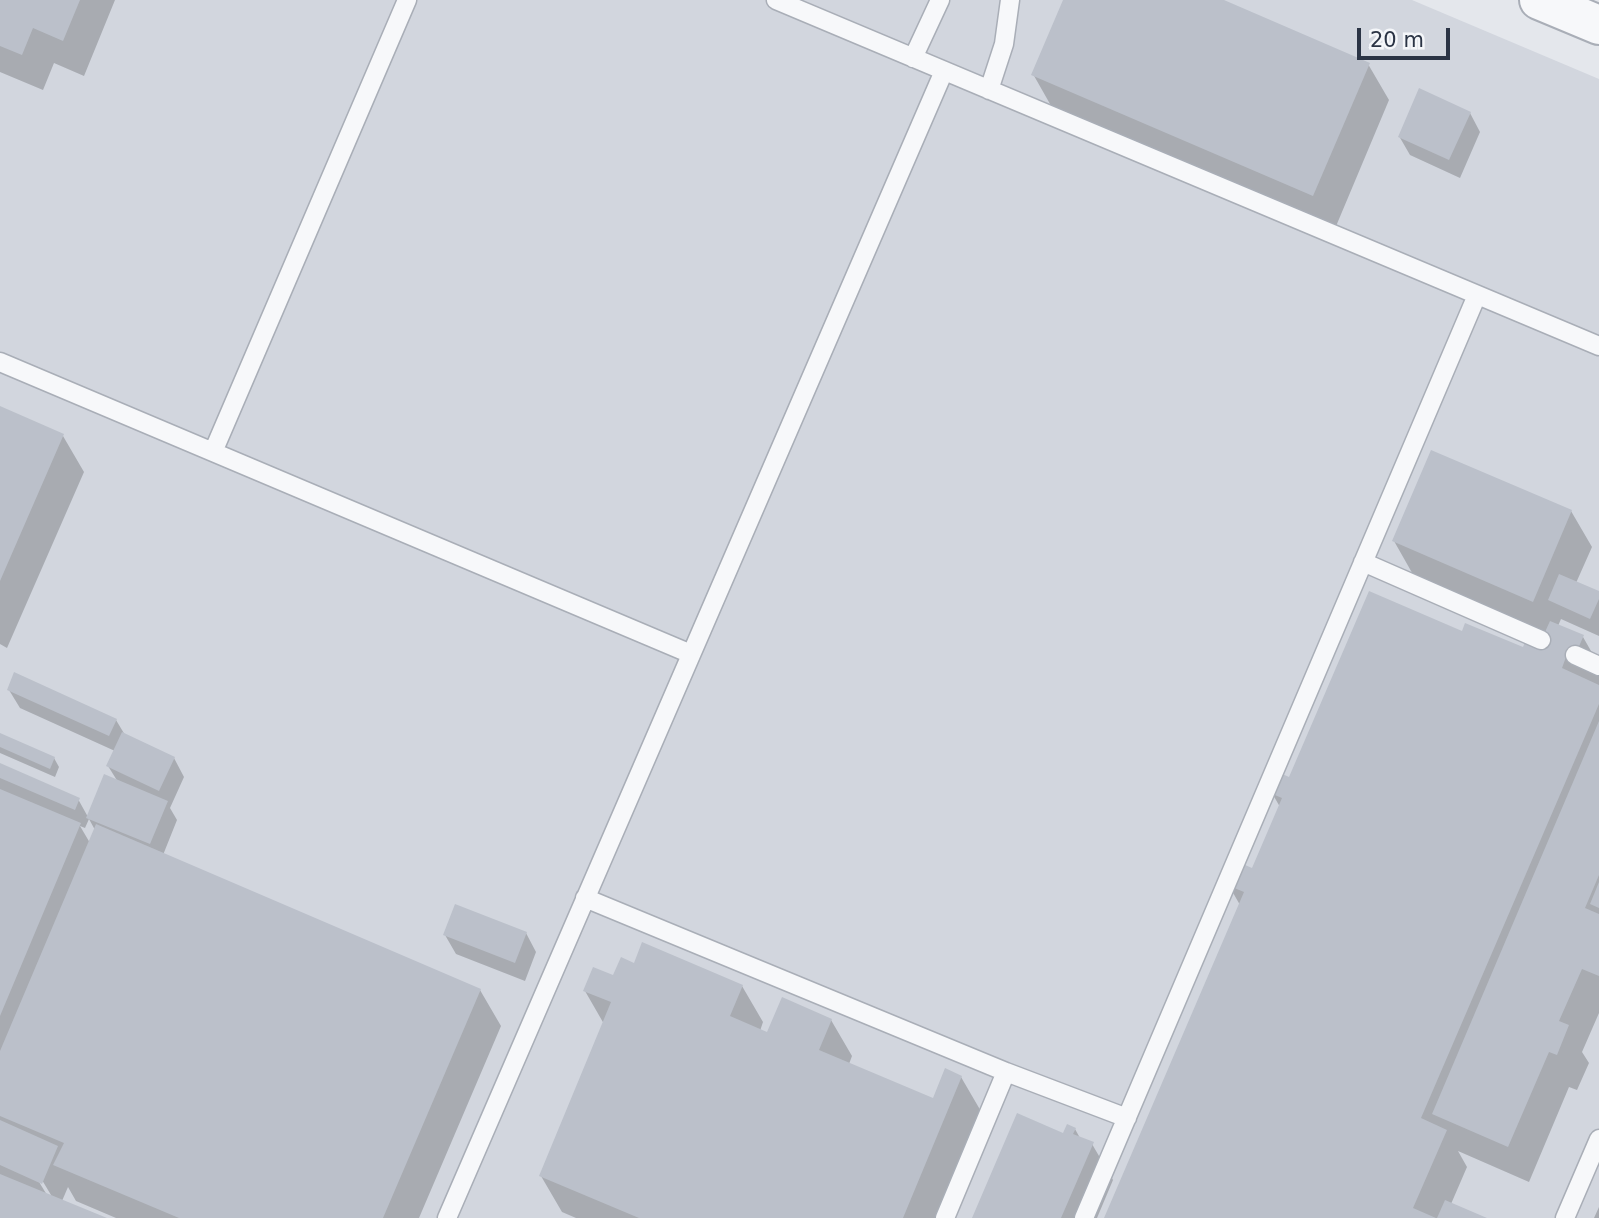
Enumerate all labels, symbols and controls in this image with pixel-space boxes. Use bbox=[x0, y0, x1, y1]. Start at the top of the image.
scale bar bbox=[1361, 14, 1454, 58]
text: 20 m bbox=[1370, 28, 1424, 52]

